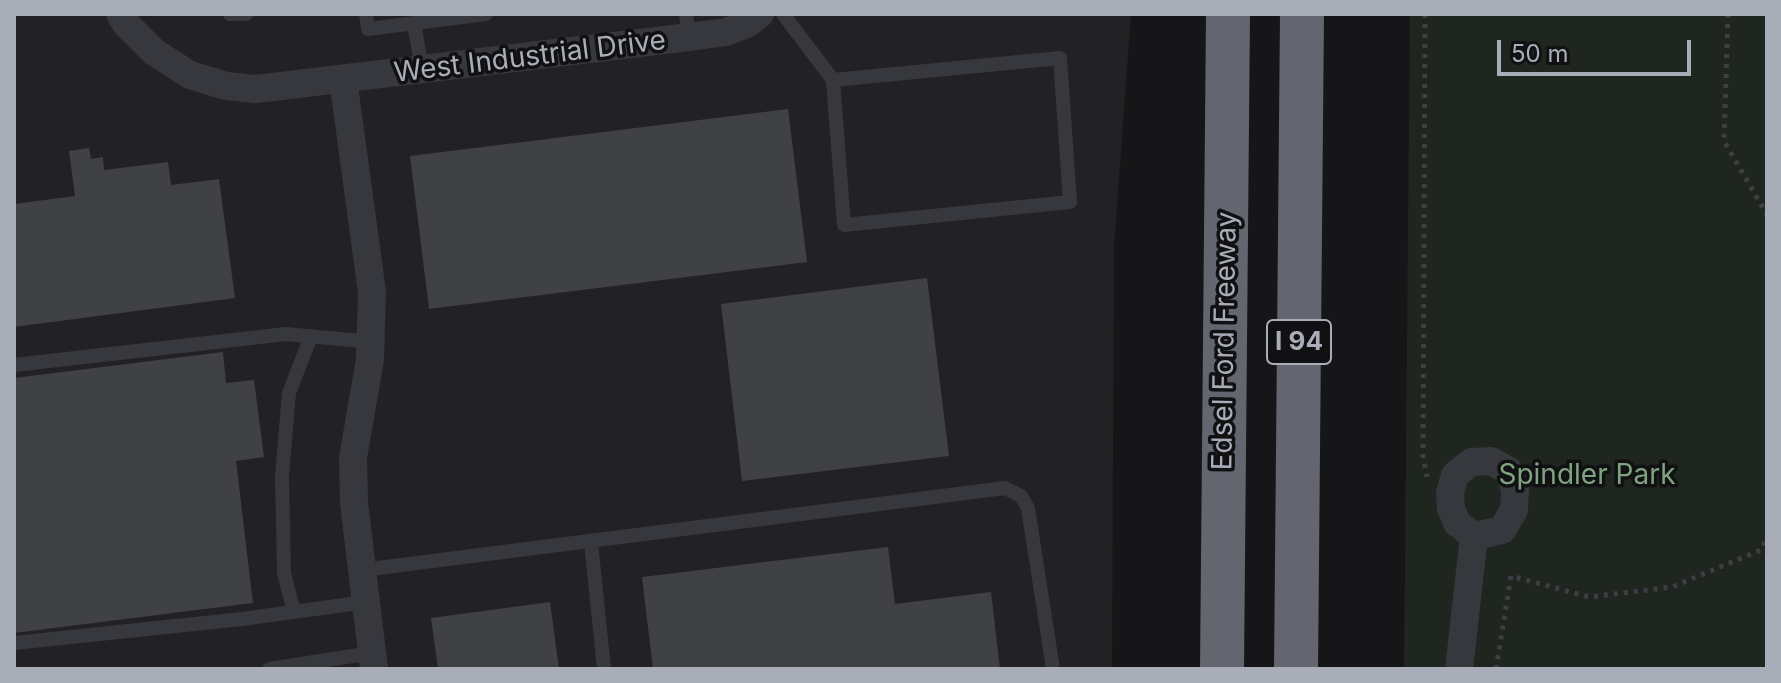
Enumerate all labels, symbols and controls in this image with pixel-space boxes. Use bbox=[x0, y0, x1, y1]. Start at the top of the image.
street label: West Industrial Drive bbox=[392, 24, 668, 90]
scale bar bbox=[1501, 24, 1695, 74]
text: 50 m bbox=[1511, 39, 1569, 68]
street label: Edsel Ford Freeway bbox=[1206, 211, 1244, 471]
road number: I 94 bbox=[1267, 320, 1331, 364]
park label: Spindler Park bbox=[1498, 459, 1676, 493]

